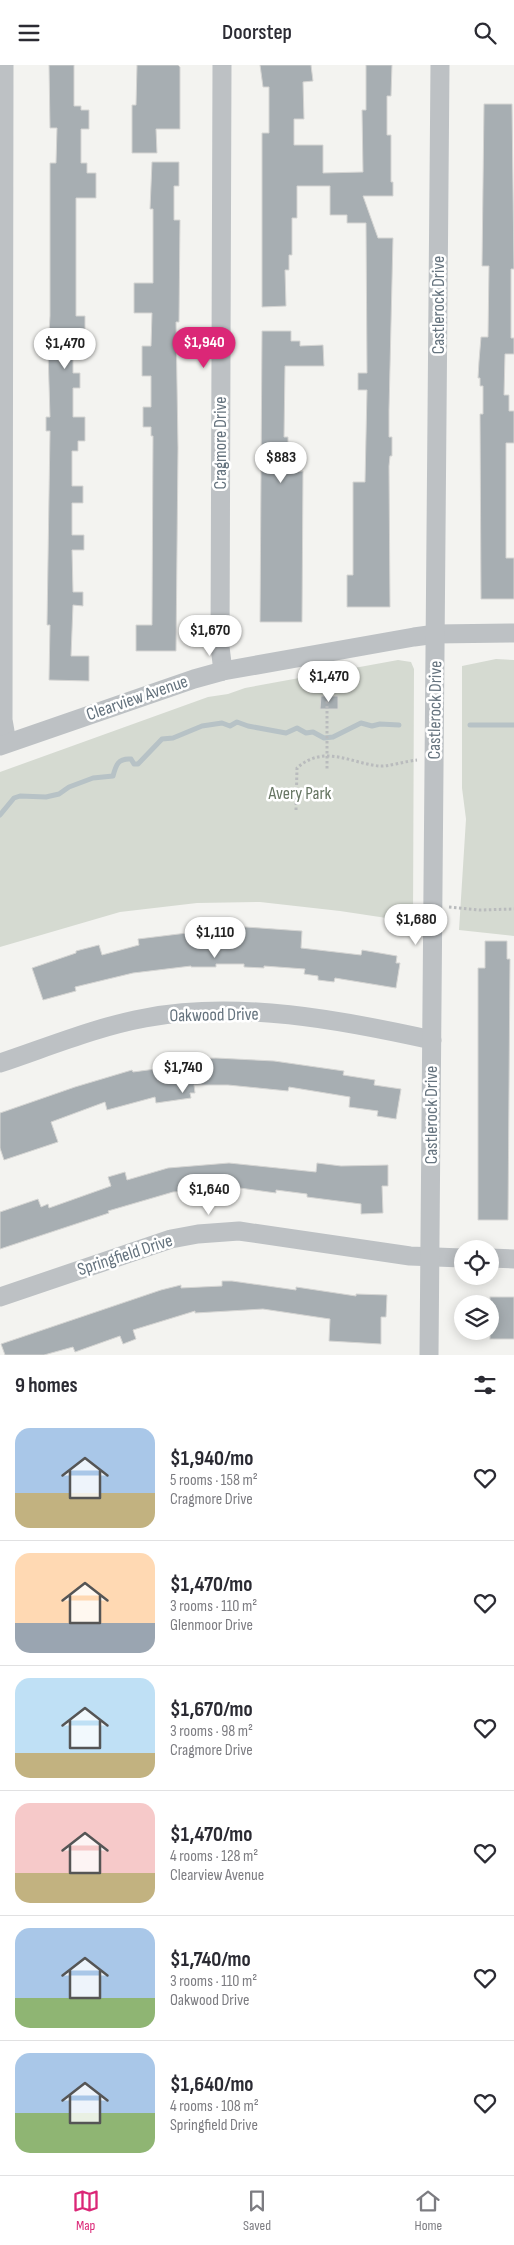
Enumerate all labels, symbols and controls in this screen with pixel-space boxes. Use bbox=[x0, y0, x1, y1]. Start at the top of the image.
icon: menu bbox=[15, 19, 43, 47]
text: Doorstep bbox=[222, 19, 292, 46]
icon: search bbox=[471, 19, 499, 47]
street label: Castlerock Drive bbox=[428, 256, 449, 354]
pin: $1,470 bbox=[24, 327, 106, 370]
pin: $1,940 bbox=[163, 327, 245, 369]
text: $1,940 bbox=[183, 333, 225, 352]
text: $1,470 bbox=[45, 334, 85, 353]
street label: Cragmore Drive bbox=[210, 396, 231, 490]
pin: $883 bbox=[251, 441, 311, 484]
text: $883 bbox=[266, 448, 296, 467]
pin: $1,670 bbox=[169, 615, 251, 657]
text: $1,670 bbox=[190, 621, 230, 640]
pin: $1,470 bbox=[288, 661, 370, 703]
street label: Castlerock Drive bbox=[424, 661, 446, 759]
text: $1,470 bbox=[309, 667, 349, 686]
street label: Clearview Avenue bbox=[83, 671, 191, 725]
park label: Avery Park bbox=[268, 783, 332, 804]
pin: $1,680 bbox=[375, 903, 457, 946]
text: $1,680 bbox=[395, 910, 437, 929]
pin: $1,110 bbox=[174, 917, 256, 959]
text: $1,110 bbox=[196, 923, 234, 942]
street label: Oakwood Drive bbox=[169, 1004, 259, 1026]
pin: $1,740 bbox=[142, 1051, 224, 1094]
text: $1,740 bbox=[163, 1058, 203, 1077]
street label: Castlerock Drive bbox=[421, 1066, 442, 1164]
pin: $1,640 bbox=[168, 1173, 250, 1216]
text: $1,640 bbox=[188, 1180, 230, 1199]
street label: Springfield Drive bbox=[75, 1230, 175, 1280]
map controls bbox=[454, 1240, 499, 1340]
button: locate bbox=[454, 1240, 499, 1285]
button: layers bbox=[454, 1295, 499, 1340]
icon: filters bbox=[471, 1371, 499, 1399]
text: 9 homes bbox=[15, 1373, 78, 1398]
text: $1,940/mo bbox=[170, 1446, 253, 1471]
icon: home bbox=[55, 1448, 115, 1508]
icon: heart bbox=[471, 1464, 499, 1492]
text: 5 rooms · 158 m² bbox=[170, 1471, 258, 1490]
text: Cragmore Drive bbox=[170, 1490, 253, 1509]
text: $1,470/mo bbox=[170, 1572, 252, 1597]
icon: home bbox=[55, 1573, 115, 1633]
icon: heart bbox=[471, 1589, 499, 1617]
text: 3 rooms · 110 m² bbox=[170, 1597, 257, 1616]
text: Glenmoor Drive bbox=[170, 1616, 253, 1635]
text: $1,670/mo bbox=[170, 1697, 253, 1722]
icon: home bbox=[55, 1698, 115, 1758]
icon: heart bbox=[471, 1714, 499, 1742]
text: 3 rooms · 98 m² bbox=[170, 1722, 253, 1741]
text: Cragmore Drive bbox=[170, 1741, 253, 1760]
text: $1,470/mo bbox=[170, 1822, 252, 1847]
icon: home bbox=[55, 1823, 115, 1883]
icon: heart bbox=[471, 1839, 499, 1867]
text: 4 rooms · 128 m² bbox=[170, 1847, 258, 1866]
text: Clearview Avenue bbox=[170, 1866, 264, 1885]
text: $1,740/mo bbox=[170, 1947, 251, 1972]
icon: home bbox=[55, 1948, 115, 2008]
icon: heart bbox=[471, 1964, 499, 1992]
text: 3 rooms · 110 m² bbox=[170, 1972, 257, 1991]
text: Oakwood Drive bbox=[170, 1991, 249, 2010]
text: $1,640/mo bbox=[170, 2072, 253, 2097]
icon: home bbox=[55, 2073, 115, 2133]
icon: heart bbox=[471, 2089, 499, 2117]
text: 4 rooms · 108 m² bbox=[170, 2097, 259, 2116]
text: Springfield Drive bbox=[170, 2116, 258, 2135]
tab: Map bbox=[72, 2187, 100, 2234]
tab: Saved bbox=[243, 2187, 271, 2234]
tab: Home bbox=[414, 2187, 442, 2234]

